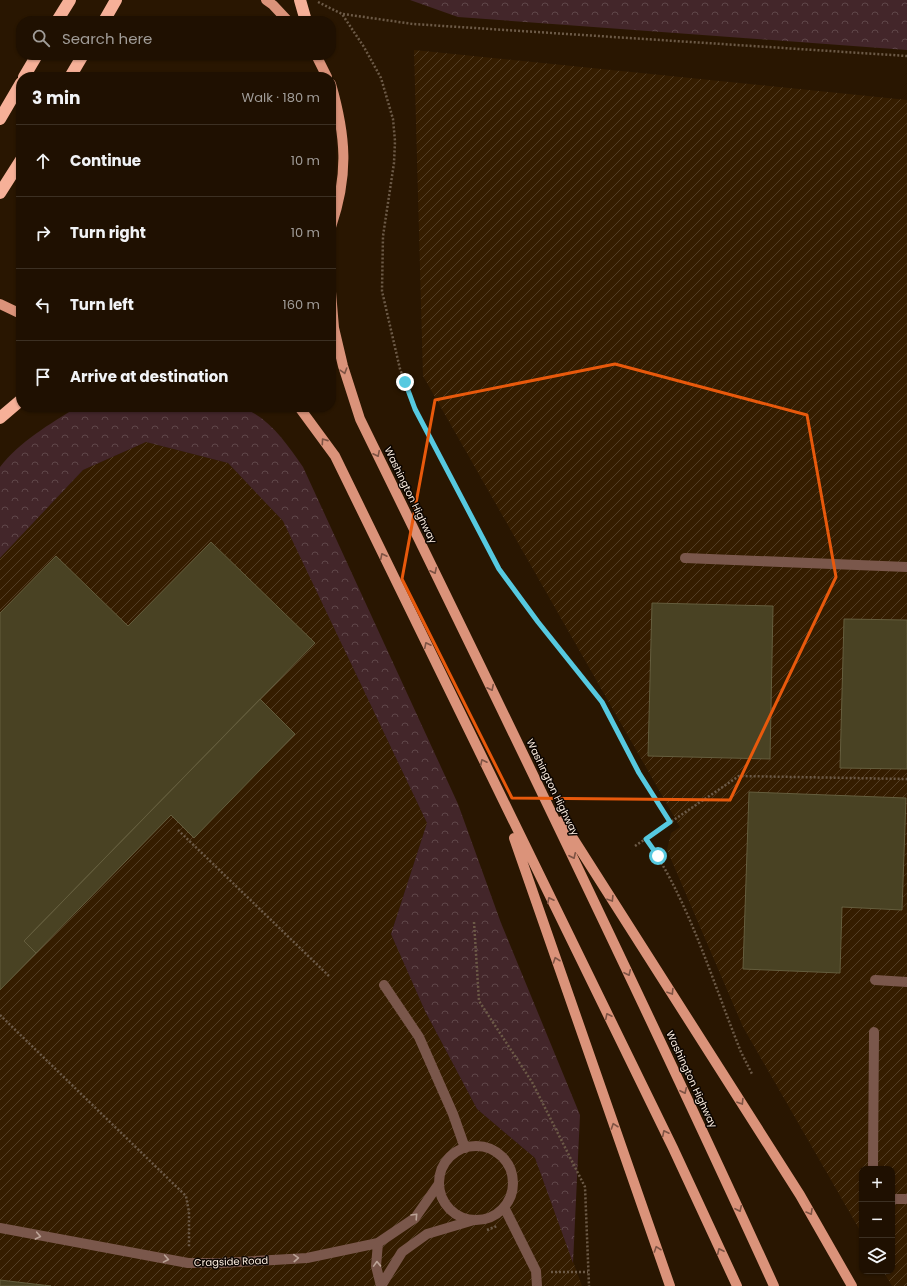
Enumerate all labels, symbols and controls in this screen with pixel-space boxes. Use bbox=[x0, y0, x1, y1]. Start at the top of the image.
search box bbox=[16, 16, 336, 60]
icon: search bbox=[30, 27, 52, 49]
text: Search here bbox=[62, 28, 152, 49]
text: 3 min bbox=[32, 86, 80, 110]
text: Walk · 180 m bbox=[242, 88, 320, 107]
icon: ahead bbox=[32, 150, 54, 172]
text: Continue bbox=[70, 150, 141, 171]
text: 10 m bbox=[291, 151, 320, 170]
icon: right bbox=[32, 222, 54, 244]
text: Turn right bbox=[70, 222, 146, 243]
text: 10 m bbox=[291, 223, 320, 242]
icon: left bbox=[32, 294, 54, 316]
text: Turn left bbox=[70, 294, 134, 315]
text: 160 m bbox=[283, 295, 320, 314]
icon: arrive bbox=[32, 366, 54, 388]
text: Arrive at destination bbox=[70, 366, 228, 387]
one-way arrow bbox=[340, 367, 348, 374]
route end bbox=[396, 373, 414, 391]
one-way arrow bbox=[321, 438, 329, 445]
street label: Washington Highway bbox=[381, 444, 441, 546]
one-way arrow bbox=[372, 450, 380, 458]
one-way arrow bbox=[380, 553, 388, 561]
one-way arrow bbox=[429, 567, 437, 574]
one-way arrow bbox=[424, 642, 431, 650]
one-way arrow bbox=[486, 684, 494, 691]
street label: Washington Highway bbox=[523, 736, 583, 838]
one-way arrow bbox=[480, 759, 488, 767]
route start bbox=[649, 847, 667, 865]
one-way arrow bbox=[568, 852, 576, 859]
one-way arrow bbox=[607, 894, 614, 901]
one-way arrow bbox=[547, 896, 555, 904]
one-way arrow bbox=[553, 956, 561, 963]
one-way arrow bbox=[623, 969, 631, 977]
one-way arrow bbox=[666, 988, 673, 995]
one-way arrow bbox=[605, 1013, 613, 1020]
street label: Washington Highway bbox=[662, 1028, 721, 1131]
one-way arrow bbox=[679, 1087, 687, 1094]
one-way arrow bbox=[736, 1098, 743, 1105]
one-way arrow bbox=[611, 1123, 619, 1130]
one-way arrow bbox=[662, 1130, 670, 1137]
map controls bbox=[859, 1166, 895, 1274]
button: + bbox=[859, 1166, 895, 1202]
button: − bbox=[859, 1202, 895, 1238]
one-way arrow bbox=[734, 1204, 742, 1212]
one-way arrow bbox=[805, 1208, 812, 1216]
one-way arrow bbox=[410, 1213, 418, 1221]
one-way arrow bbox=[35, 1231, 41, 1240]
button: layers bbox=[859, 1238, 895, 1274]
one-way arrow bbox=[653, 1246, 662, 1253]
one-way arrow bbox=[717, 1247, 725, 1255]
street label: Cragside Road bbox=[194, 1253, 268, 1270]
one-way arrow bbox=[163, 1254, 169, 1263]
one-way arrow bbox=[293, 1254, 299, 1263]
one-way arrow bbox=[373, 1261, 381, 1267]

